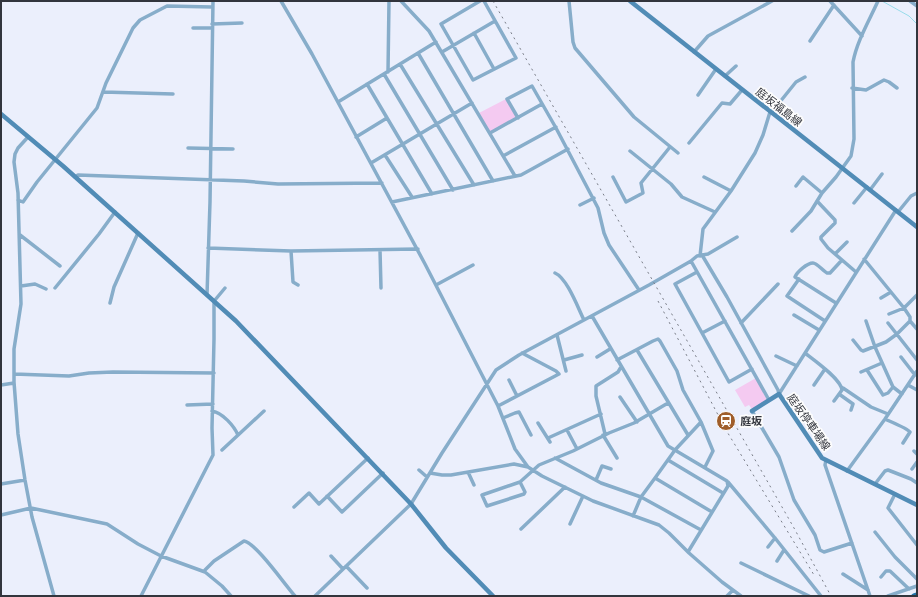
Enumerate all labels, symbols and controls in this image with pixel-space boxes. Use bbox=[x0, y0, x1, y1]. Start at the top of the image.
street label: 庭坂福島線 bbox=[754, 85, 804, 129]
street label: 庭坂停車場線 bbox=[785, 392, 833, 452]
station icon: 庭坂 bbox=[715, 410, 737, 432]
place label: 庭坂 bbox=[740, 415, 762, 427]

